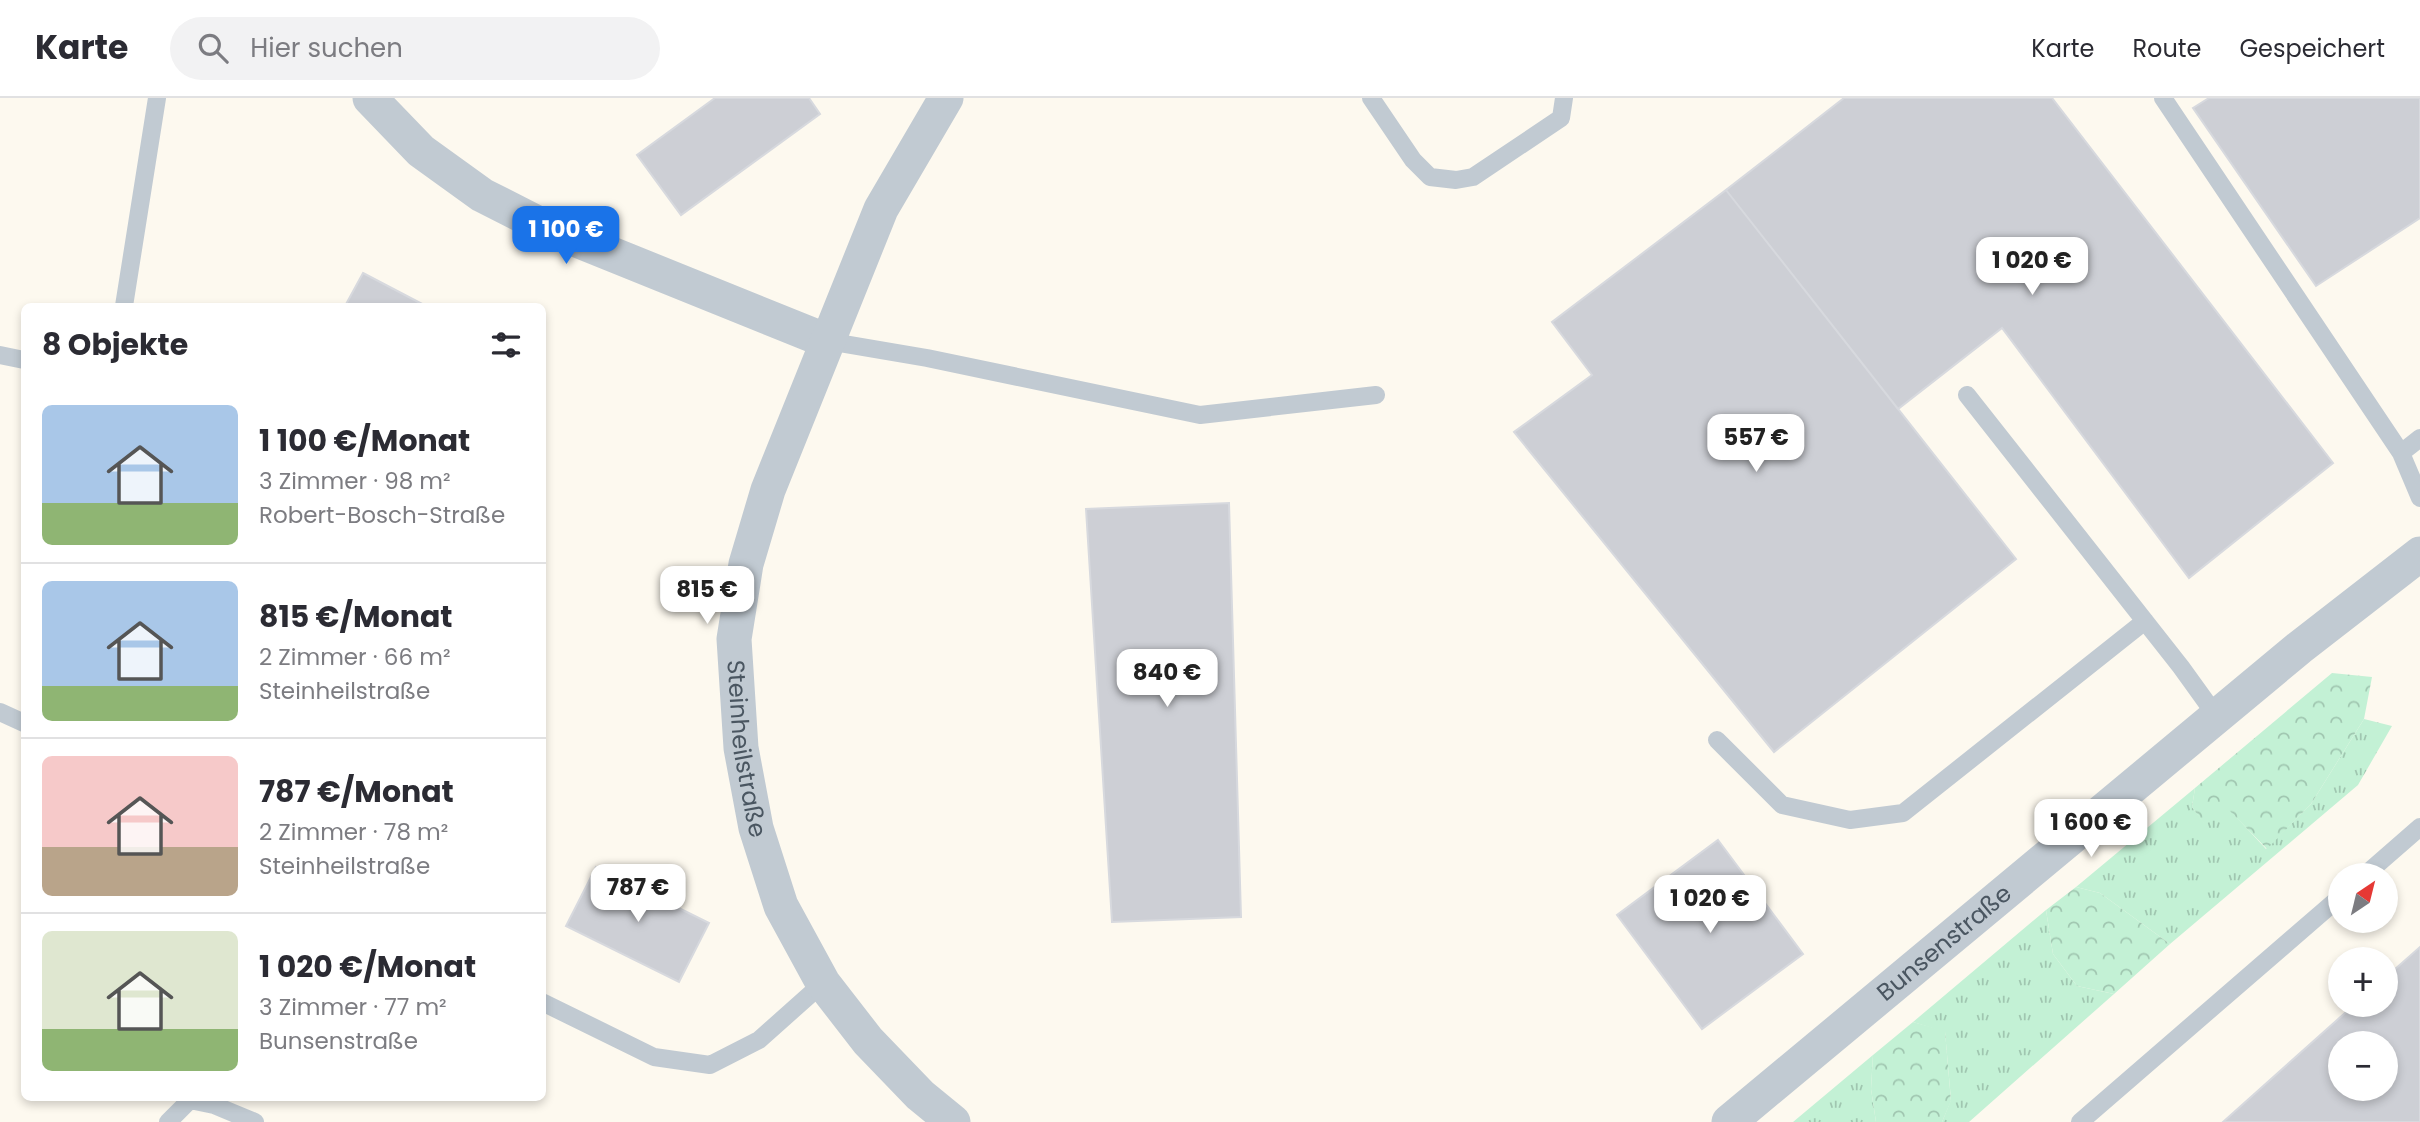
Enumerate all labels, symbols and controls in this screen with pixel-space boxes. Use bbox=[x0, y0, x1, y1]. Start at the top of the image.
search box bbox=[170, 17, 660, 80]
text: Karte bbox=[35, 24, 128, 71]
icon: search bbox=[194, 29, 232, 67]
text: Hier suchen bbox=[250, 30, 403, 66]
text: Karte bbox=[2031, 32, 2094, 65]
text: Route bbox=[2132, 32, 2201, 65]
text: Gespeichert bbox=[2239, 32, 2385, 65]
pin: 1 100 € bbox=[501, 206, 631, 266]
text: 1 100 € bbox=[528, 213, 604, 245]
pin: 1 020 € bbox=[1967, 238, 2097, 297]
text: 1 020 € bbox=[1992, 244, 2072, 276]
text: 8 Objekte bbox=[42, 323, 188, 366]
icon: filters bbox=[487, 326, 525, 364]
pin: 557 € bbox=[1707, 414, 1805, 474]
text: 1 100 €/Monat bbox=[259, 419, 470, 462]
text: 557 € bbox=[1723, 421, 1789, 453]
icon: home bbox=[98, 433, 182, 517]
text: 3 Zimmer · 98 m² bbox=[259, 465, 451, 497]
text: Robert-Bosch-Straße bbox=[259, 499, 505, 531]
pin: 815 € bbox=[658, 566, 756, 626]
text: 815 € bbox=[676, 573, 738, 605]
text: 815 €/Monat bbox=[259, 595, 452, 638]
icon: home bbox=[98, 609, 182, 693]
text: 2 Zimmer · 66 m² bbox=[259, 641, 450, 673]
pin: 840 € bbox=[1118, 650, 1216, 709]
text: 840 € bbox=[1133, 656, 1201, 688]
street label: Steinheilstraße bbox=[719, 659, 775, 842]
text: Steinheilstraße bbox=[259, 675, 430, 707]
text: 787 €/Monat bbox=[259, 770, 454, 813]
icon: home bbox=[98, 784, 182, 868]
pin: 1 600 € bbox=[2026, 800, 2156, 859]
text: 1 600 € bbox=[2050, 806, 2132, 838]
text: 2 Zimmer · 78 m² bbox=[259, 816, 448, 848]
text: Steinheilstraße bbox=[259, 850, 430, 882]
north arrow bbox=[2328, 863, 2398, 933]
map controls bbox=[2328, 863, 2398, 1101]
pin: 787 € bbox=[589, 864, 687, 924]
text: 787 € bbox=[607, 871, 669, 903]
pin: 1 020 € bbox=[1645, 876, 1775, 935]
street label: Bunsenstraße bbox=[1870, 877, 2018, 1008]
text: 1 020 € bbox=[1670, 882, 1750, 914]
text: 1 020 €/Monat bbox=[259, 945, 476, 988]
button: + bbox=[2328, 947, 2398, 1017]
icon: home bbox=[98, 959, 182, 1043]
text: 3 Zimmer · 77 m² bbox=[259, 991, 447, 1023]
text: Bunsenstraße bbox=[259, 1025, 418, 1057]
button: − bbox=[2328, 1031, 2398, 1101]

